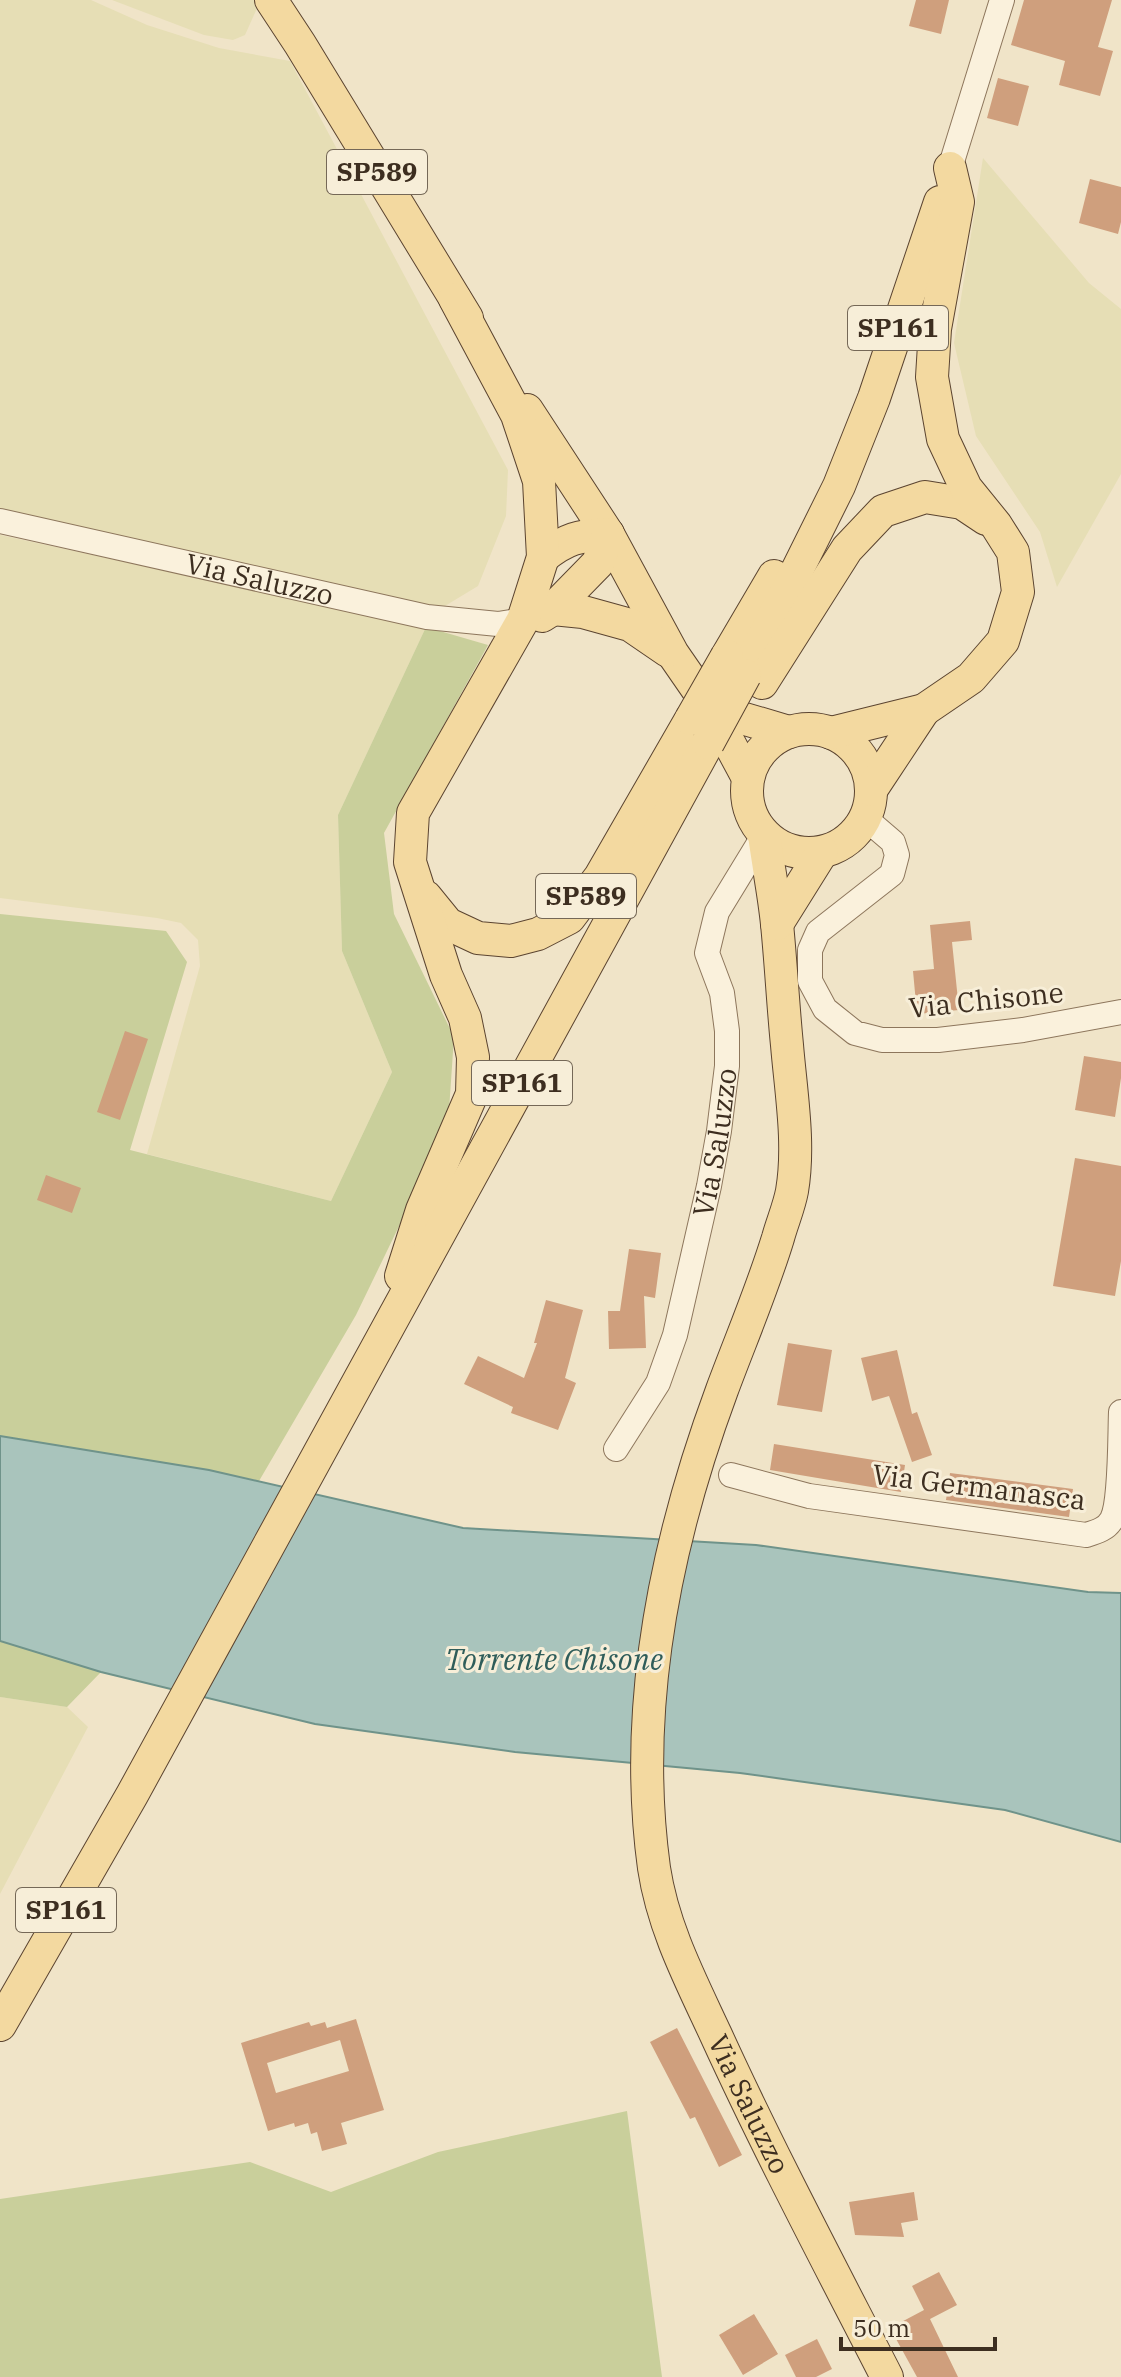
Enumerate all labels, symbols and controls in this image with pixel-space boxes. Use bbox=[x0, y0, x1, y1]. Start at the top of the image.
road number: SP589 bbox=[327, 150, 427, 194]
road number: SP161 bbox=[848, 306, 948, 350]
street label: Via Saluzzo bbox=[182, 544, 337, 613]
road number: SP589 bbox=[536, 874, 636, 918]
street label: Via Chisone bbox=[907, 973, 1065, 1026]
road number: SP161 bbox=[472, 1061, 572, 1105]
street label: Via Saluzzo bbox=[684, 1066, 745, 1220]
street label: Via Germanasca bbox=[870, 1455, 1088, 1518]
water label: Torrente Chisone bbox=[445, 1639, 663, 1678]
road number: SP161 bbox=[16, 1888, 116, 1932]
street label: Via Saluzzo bbox=[700, 2028, 799, 2180]
scale bar bbox=[841, 2301, 995, 2351]
text: 50 m bbox=[853, 2312, 910, 2344]

